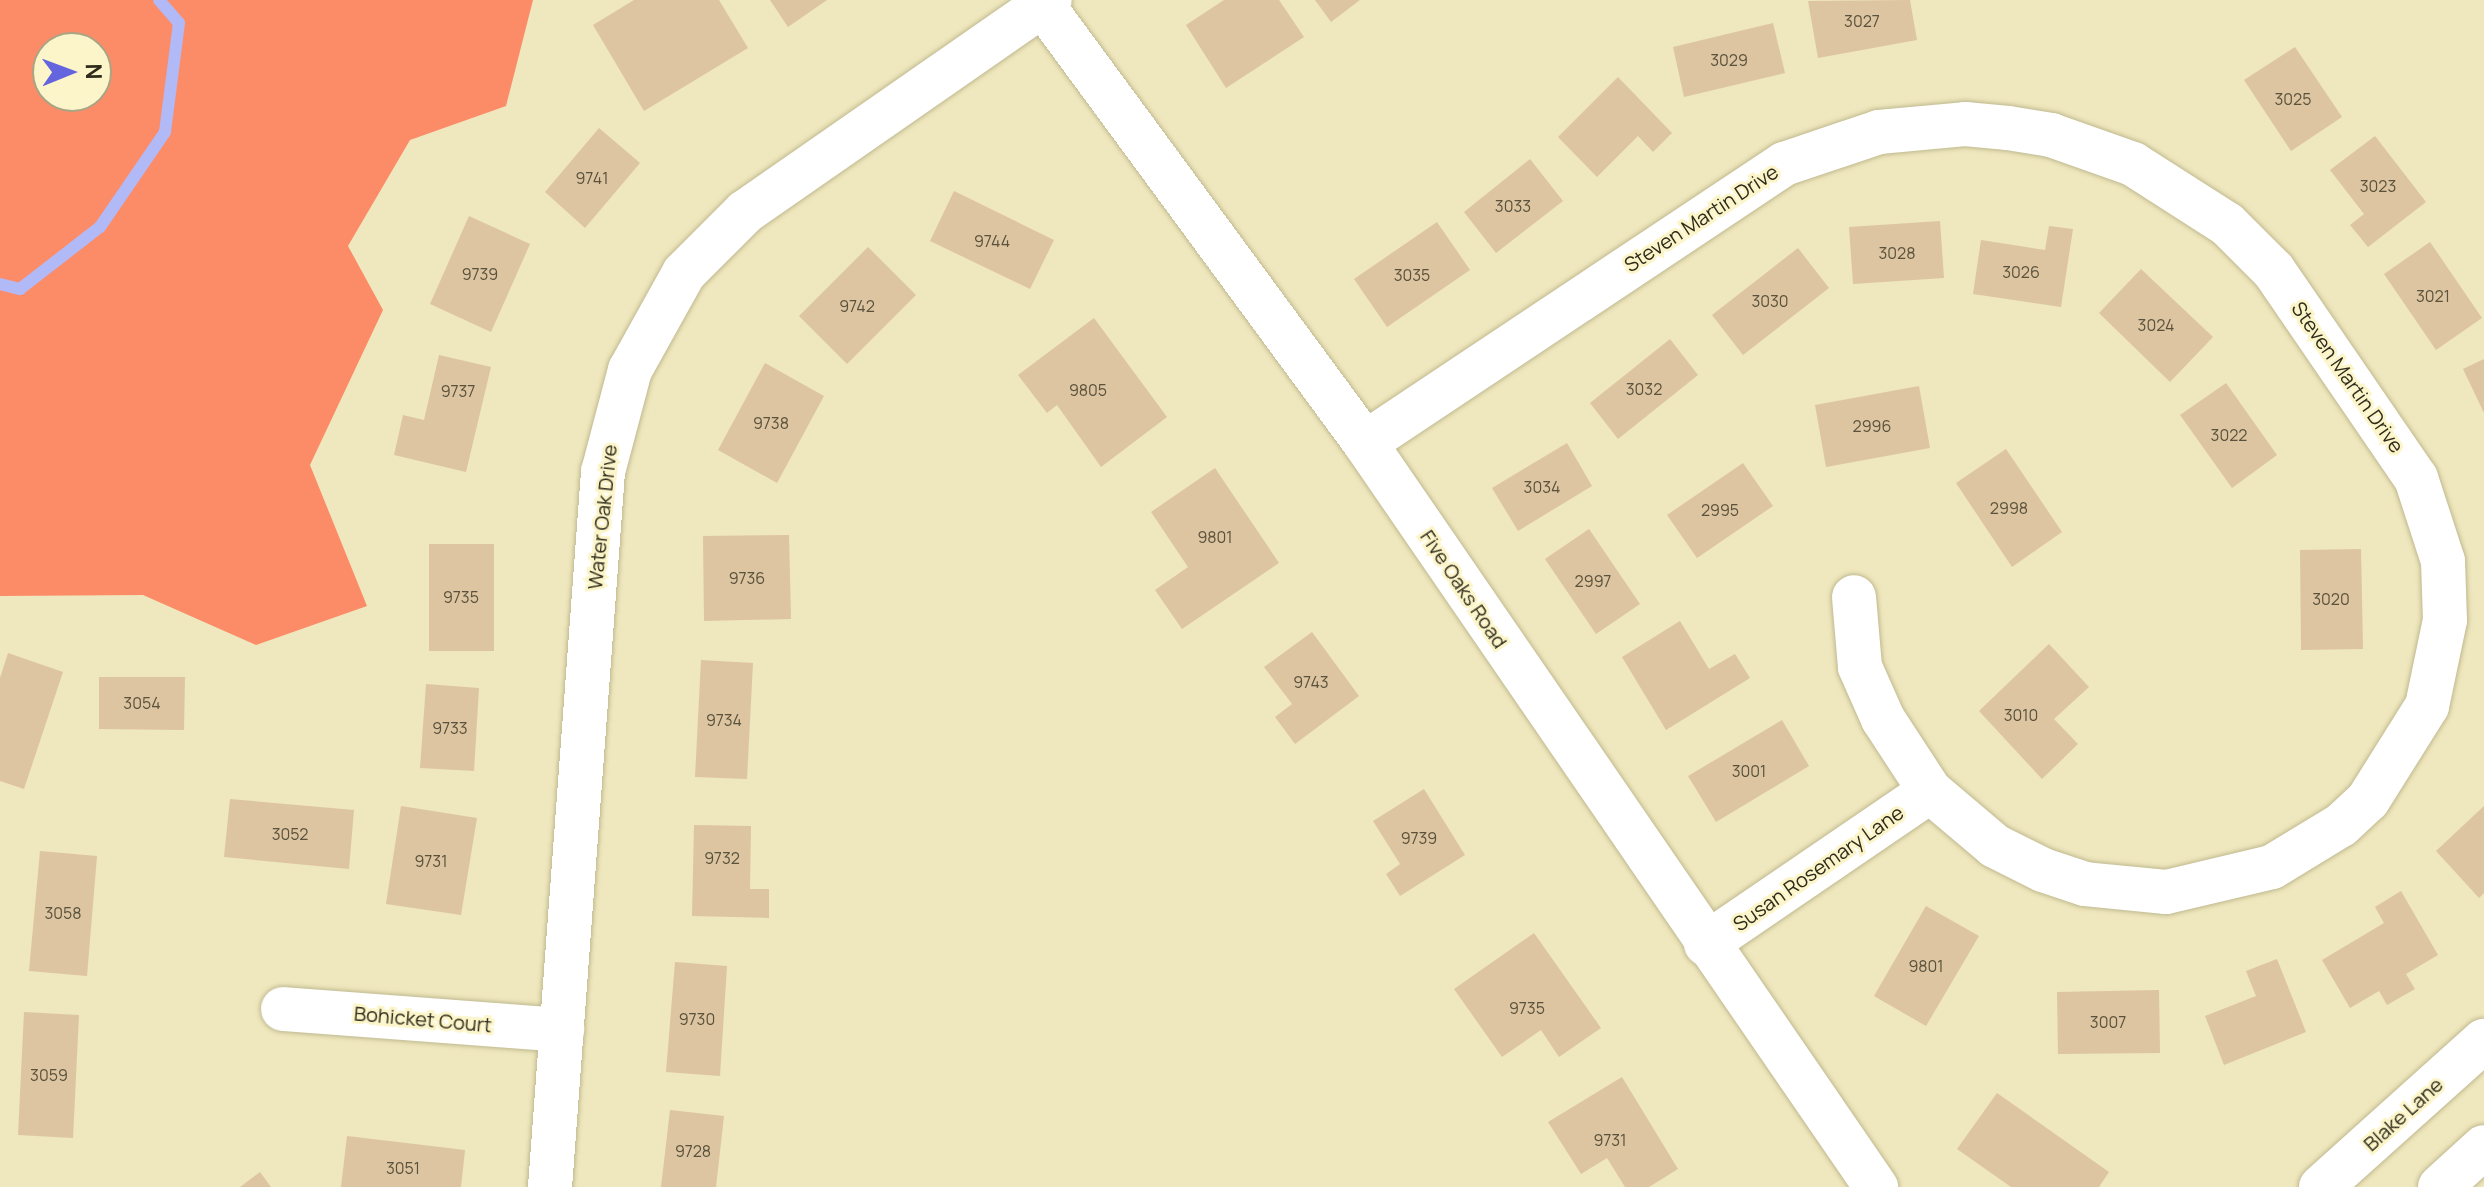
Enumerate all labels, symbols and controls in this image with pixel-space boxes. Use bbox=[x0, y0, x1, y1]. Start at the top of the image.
house number: 3027 bbox=[1844, 11, 1880, 31]
north arrow bbox=[32, 32, 112, 112]
house number: 3029 bbox=[1710, 50, 1748, 70]
text: N bbox=[79, 63, 109, 80]
house number: 3025 bbox=[2275, 89, 2311, 109]
street label: Steven Martin Drive bbox=[1620, 159, 1782, 277]
house number: 9741 bbox=[576, 168, 608, 188]
house number: 3023 bbox=[2360, 176, 2396, 196]
house number: 3033 bbox=[1495, 196, 1531, 216]
house number: 9744 bbox=[974, 231, 1010, 251]
house number: 3028 bbox=[1878, 243, 1916, 263]
house number: 3026 bbox=[2002, 262, 2040, 282]
house number: 9739 bbox=[462, 264, 498, 284]
house number: 3035 bbox=[1394, 265, 1430, 285]
house number: 3021 bbox=[2416, 286, 2450, 306]
house number: 3030 bbox=[1751, 291, 1789, 311]
house number: 9742 bbox=[839, 296, 875, 316]
street label: Steven Martin Drive bbox=[2287, 297, 2409, 457]
house number: 3024 bbox=[2138, 315, 2174, 335]
house number: 3032 bbox=[1626, 379, 1662, 399]
house number: 9805 bbox=[1069, 380, 1107, 400]
house number: 9737 bbox=[441, 381, 475, 401]
house number: 9738 bbox=[753, 413, 789, 433]
house number: 2996 bbox=[1853, 416, 1891, 436]
house number: 3022 bbox=[2211, 425, 2247, 445]
street label: Water Oak Drive bbox=[582, 443, 622, 591]
house number: 3034 bbox=[1524, 477, 1560, 497]
house number: 2998 bbox=[1990, 498, 2028, 518]
house number: 2995 bbox=[1701, 500, 1739, 520]
street label: Five Oaks Road bbox=[1416, 525, 1512, 653]
house number: 9801 bbox=[1197, 527, 1233, 547]
house number: 9736 bbox=[729, 568, 765, 588]
house number: 2997 bbox=[1575, 571, 1611, 591]
house number: 9735 bbox=[443, 587, 479, 607]
house number: 3020 bbox=[2312, 589, 2350, 609]
house number: 9743 bbox=[1293, 672, 1329, 692]
house number: 3054 bbox=[123, 693, 161, 713]
house number: 3010 bbox=[2004, 705, 2038, 725]
house number: 9734 bbox=[706, 710, 742, 730]
house number: 9733 bbox=[432, 718, 468, 738]
house number: 3001 bbox=[1732, 761, 1766, 781]
street label: Susan Rosemary Lane bbox=[1728, 800, 1908, 936]
house number: 3052 bbox=[272, 824, 308, 844]
house number: 9739 bbox=[1401, 828, 1437, 848]
house number: 9732 bbox=[704, 848, 740, 868]
house number: 9731 bbox=[415, 851, 447, 871]
house number: 3058 bbox=[44, 903, 82, 923]
house number: 9801 bbox=[1908, 956, 1944, 976]
house number: 9735 bbox=[1509, 998, 1545, 1018]
street label: Bohicket Court bbox=[353, 1001, 493, 1037]
house number: 9730 bbox=[679, 1009, 715, 1029]
house number: 3007 bbox=[2090, 1012, 2126, 1032]
house number: 3059 bbox=[30, 1065, 68, 1085]
street label: Blake Lane bbox=[2358, 1072, 2448, 1156]
house number: 9731 bbox=[1594, 1130, 1626, 1150]
house number: 9728 bbox=[675, 1141, 711, 1161]
house number: 3051 bbox=[386, 1158, 420, 1178]

